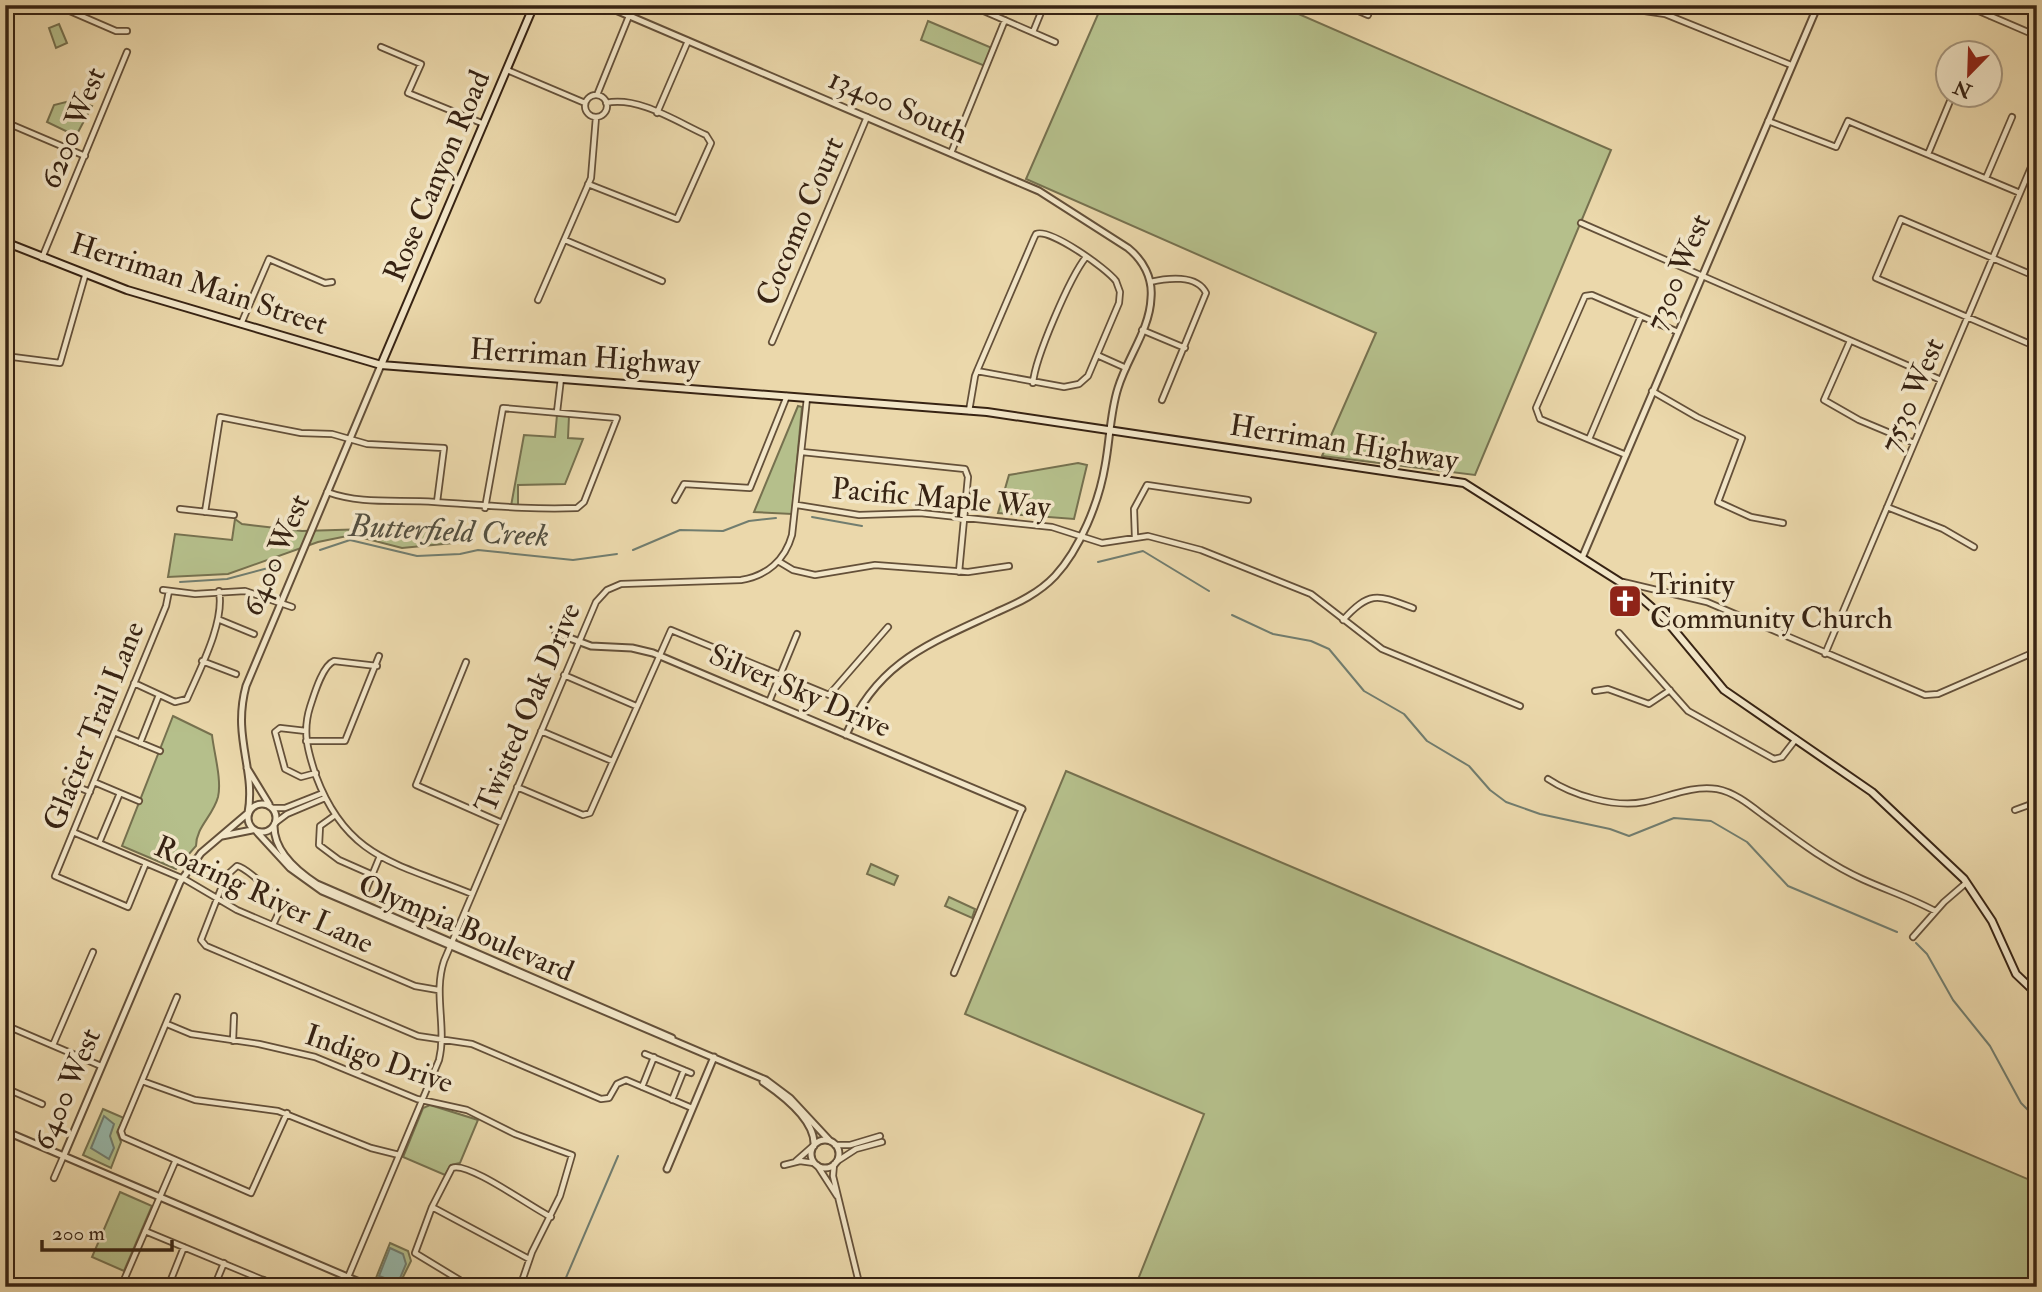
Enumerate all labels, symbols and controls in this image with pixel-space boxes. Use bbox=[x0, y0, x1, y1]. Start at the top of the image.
north arrow bbox=[1934, 38, 2004, 108]
street label: 13400 South bbox=[823, 60, 973, 152]
street label: 6200 West bbox=[32, 62, 114, 194]
street label: Rose Canyon Road bbox=[376, 65, 498, 287]
text: N bbox=[1949, 74, 1976, 103]
street label: Cocomo Court bbox=[748, 131, 852, 311]
street label: 7300 West bbox=[1637, 208, 1719, 336]
street label: Herriman Main Street bbox=[66, 225, 332, 343]
street label: Herriman Highway bbox=[469, 330, 702, 384]
street label: 7530 West bbox=[1871, 332, 1953, 458]
street label: Herriman Highway bbox=[1227, 407, 1462, 479]
street label: Pacific Maple Way bbox=[830, 470, 1053, 526]
street label: 6400 West bbox=[234, 488, 318, 621]
water label: Butterfield Creek bbox=[346, 506, 550, 556]
place label: Trinity Community Church bbox=[1650, 566, 1893, 637]
church icon: Trinity Community Church bbox=[1606, 582, 1644, 620]
street label: Twisted Oak Drive bbox=[467, 597, 589, 819]
street label: Glacier Trail Lane bbox=[35, 616, 153, 836]
street label: Silver Sky Drive bbox=[703, 636, 897, 746]
street label: Roaring River Lane bbox=[148, 828, 380, 962]
street label: Olympia Boulevard bbox=[353, 866, 580, 990]
street label: Indigo Drive bbox=[300, 1016, 458, 1102]
street label: 6400 West bbox=[25, 1022, 109, 1155]
scale bar bbox=[42, 1208, 172, 1252]
text: 200 m bbox=[52, 1220, 105, 1247]

